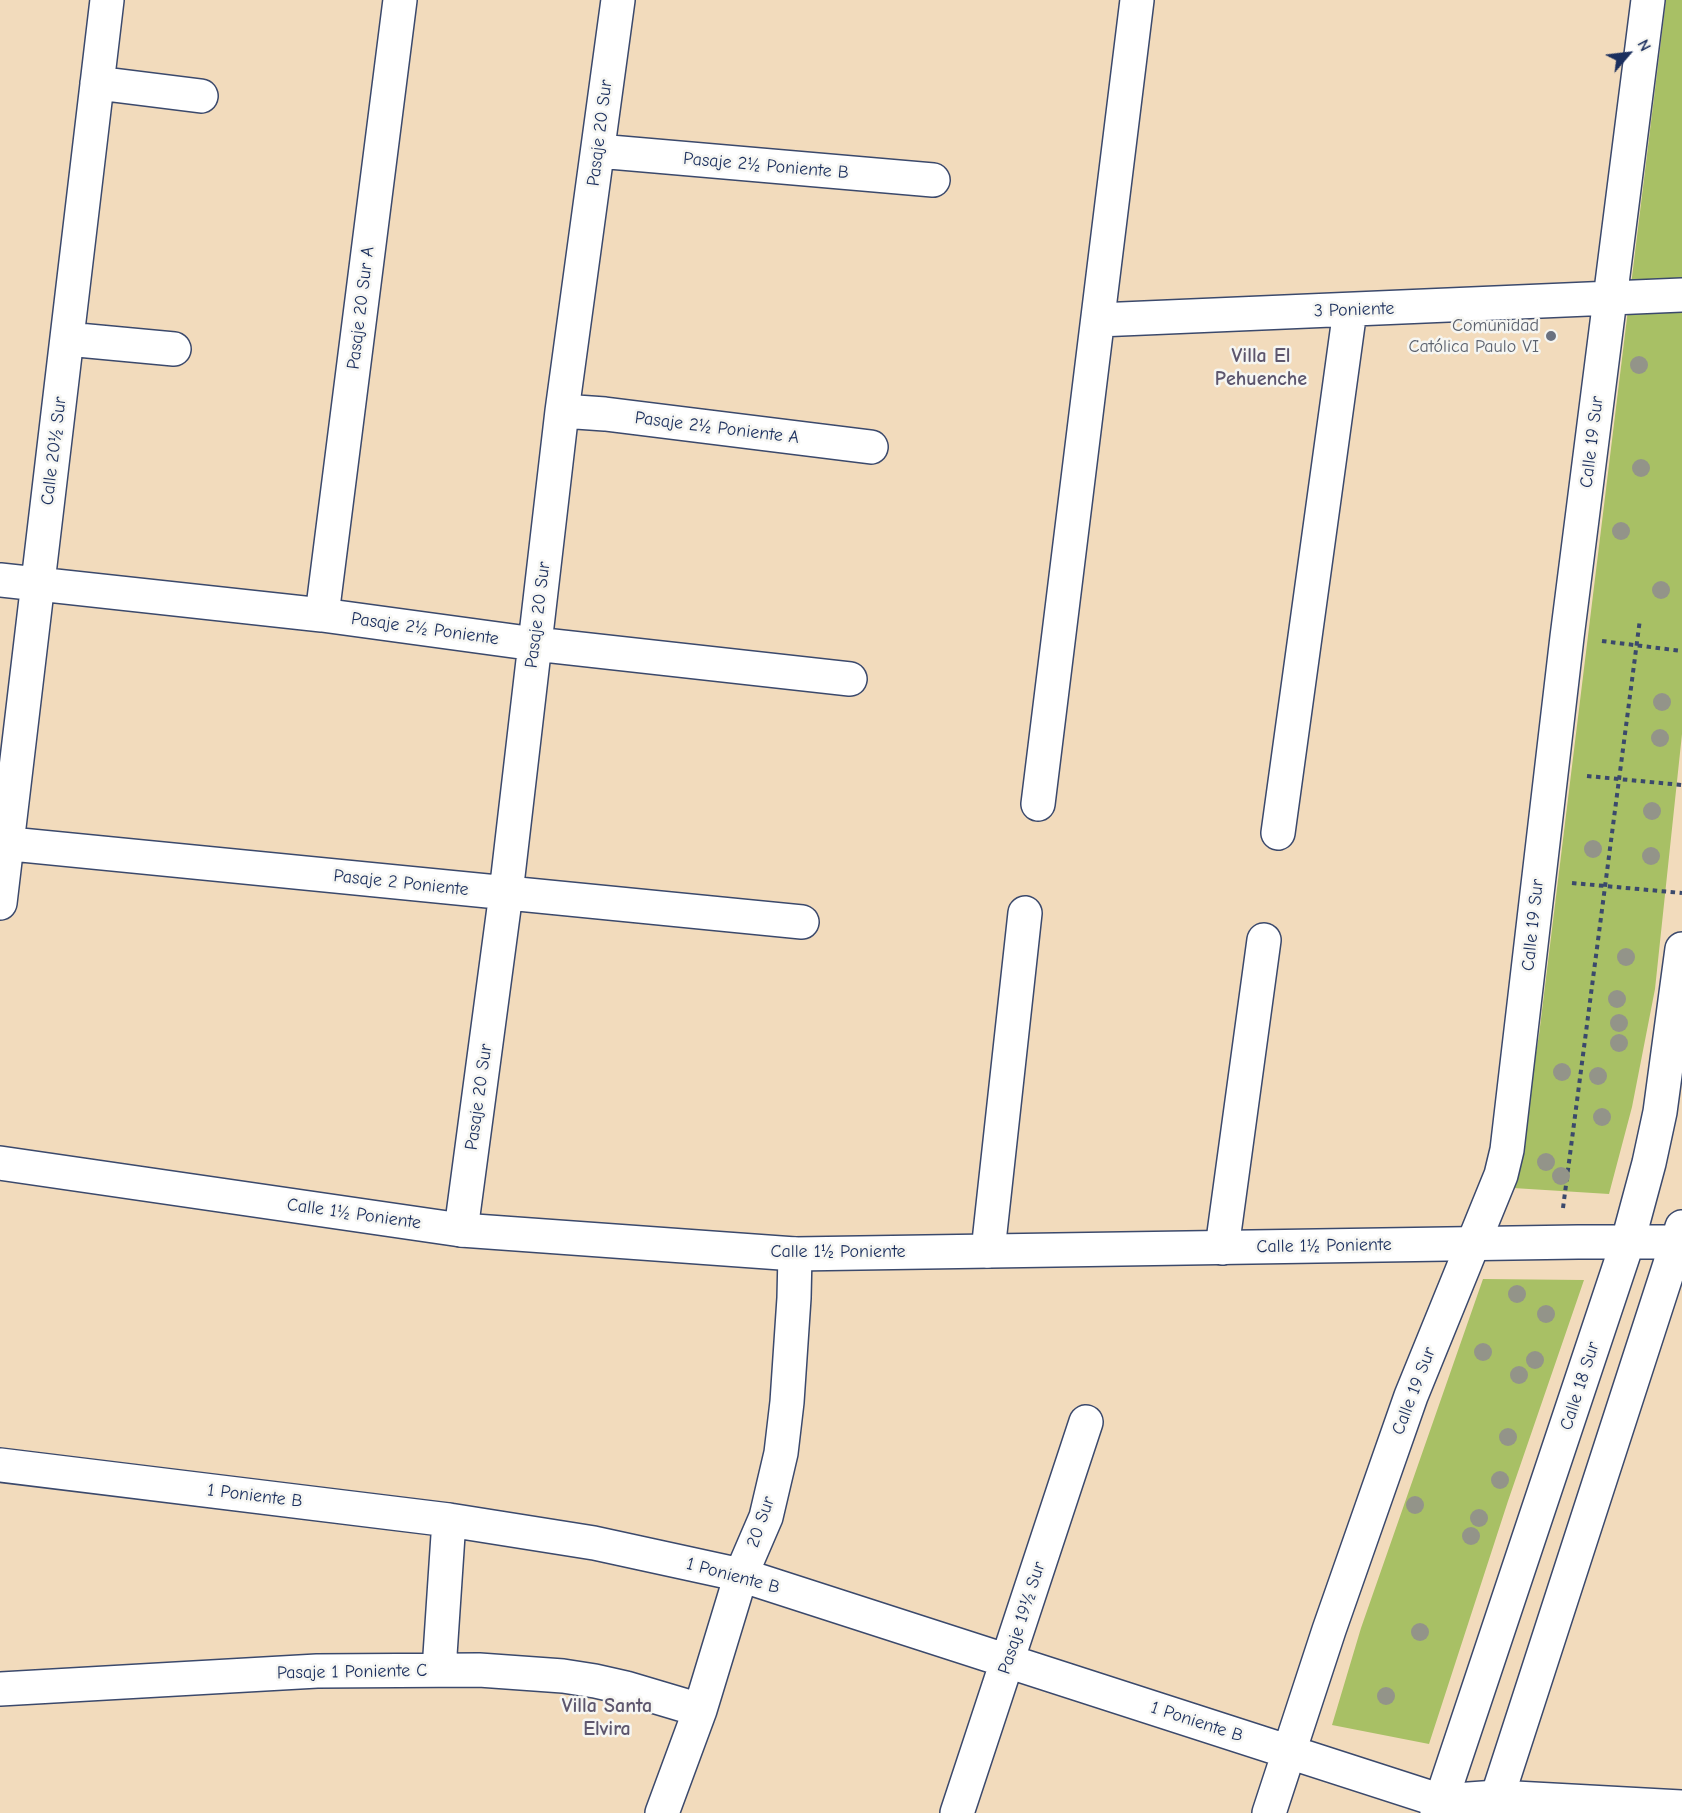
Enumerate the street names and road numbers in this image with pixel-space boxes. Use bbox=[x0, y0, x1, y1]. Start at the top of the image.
street label: Pasaje 20 Sur bbox=[583, 78, 617, 188]
street label: Pasaje 2½ Poniente B bbox=[682, 148, 850, 184]
street label: Pasaje 20 Sur A bbox=[343, 245, 379, 371]
street label: 3 Poniente bbox=[1313, 298, 1395, 322]
street label: Calle 20½ Sur bbox=[37, 395, 71, 507]
street label: Calle 19 Sur bbox=[1576, 395, 1608, 489]
street label: Pasaje 2½ Poniente A bbox=[634, 407, 800, 449]
street label: Pasaje 20 Sur bbox=[521, 560, 555, 670]
street label: Pasaje 2½ Poniente bbox=[350, 608, 500, 650]
street label: Pasaje 2 Poniente bbox=[332, 865, 470, 901]
street label: Calle 19 Sur bbox=[1517, 878, 1549, 972]
street label: Pasaje 20 Sur bbox=[461, 1042, 497, 1152]
street label: Calle 1½ Poniente bbox=[286, 1194, 422, 1234]
street label: Calle 1½ Poniente bbox=[1256, 1234, 1392, 1258]
street label: Calle 1½ Poniente bbox=[770, 1241, 906, 1263]
street label: Calle 18 Sur bbox=[1556, 1339, 1604, 1433]
street label: Calle 19 Sur bbox=[1387, 1344, 1441, 1438]
street label: 1 Poniente B bbox=[206, 1479, 304, 1513]
street label: 20 Sur bbox=[742, 1494, 780, 1550]
street label: 1 Poniente B bbox=[684, 1553, 782, 1599]
street label: Pasaje 19½ Sur bbox=[994, 1559, 1050, 1677]
street label: Pasaje 1 Poniente C bbox=[277, 1660, 427, 1684]
street label: 1 Poniente B bbox=[1148, 1697, 1246, 1747]

